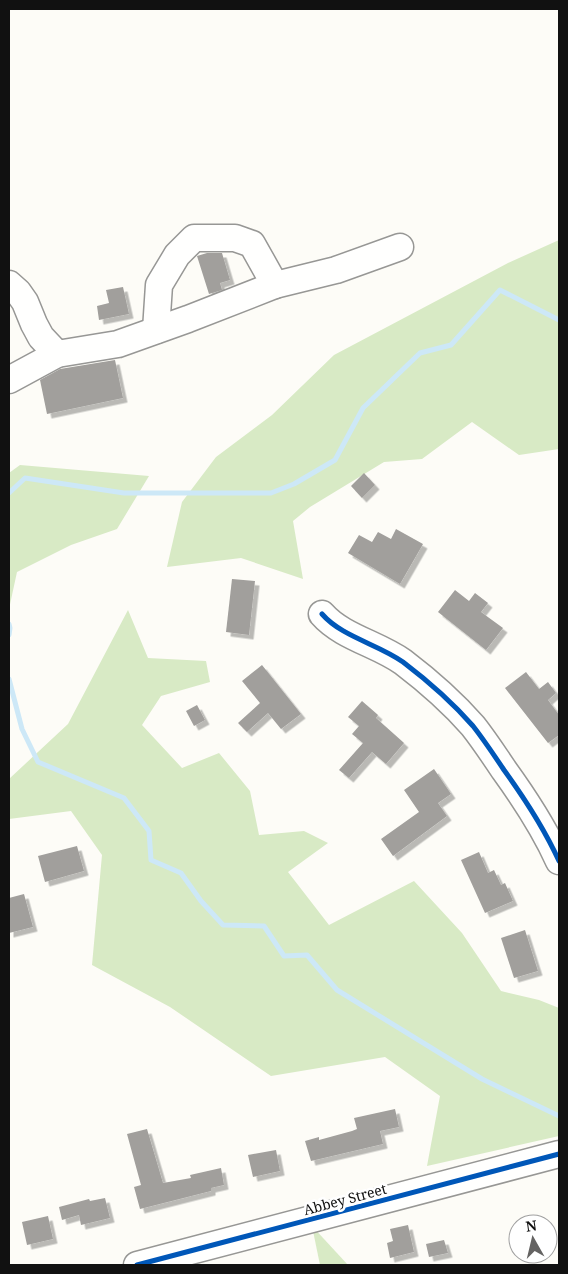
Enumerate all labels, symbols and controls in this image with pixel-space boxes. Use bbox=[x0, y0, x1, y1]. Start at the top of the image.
street label: Abbey Street bbox=[301, 1179, 389, 1219]
north arrow bbox=[508, 1214, 558, 1264]
text: N bbox=[524, 1215, 538, 1236]

